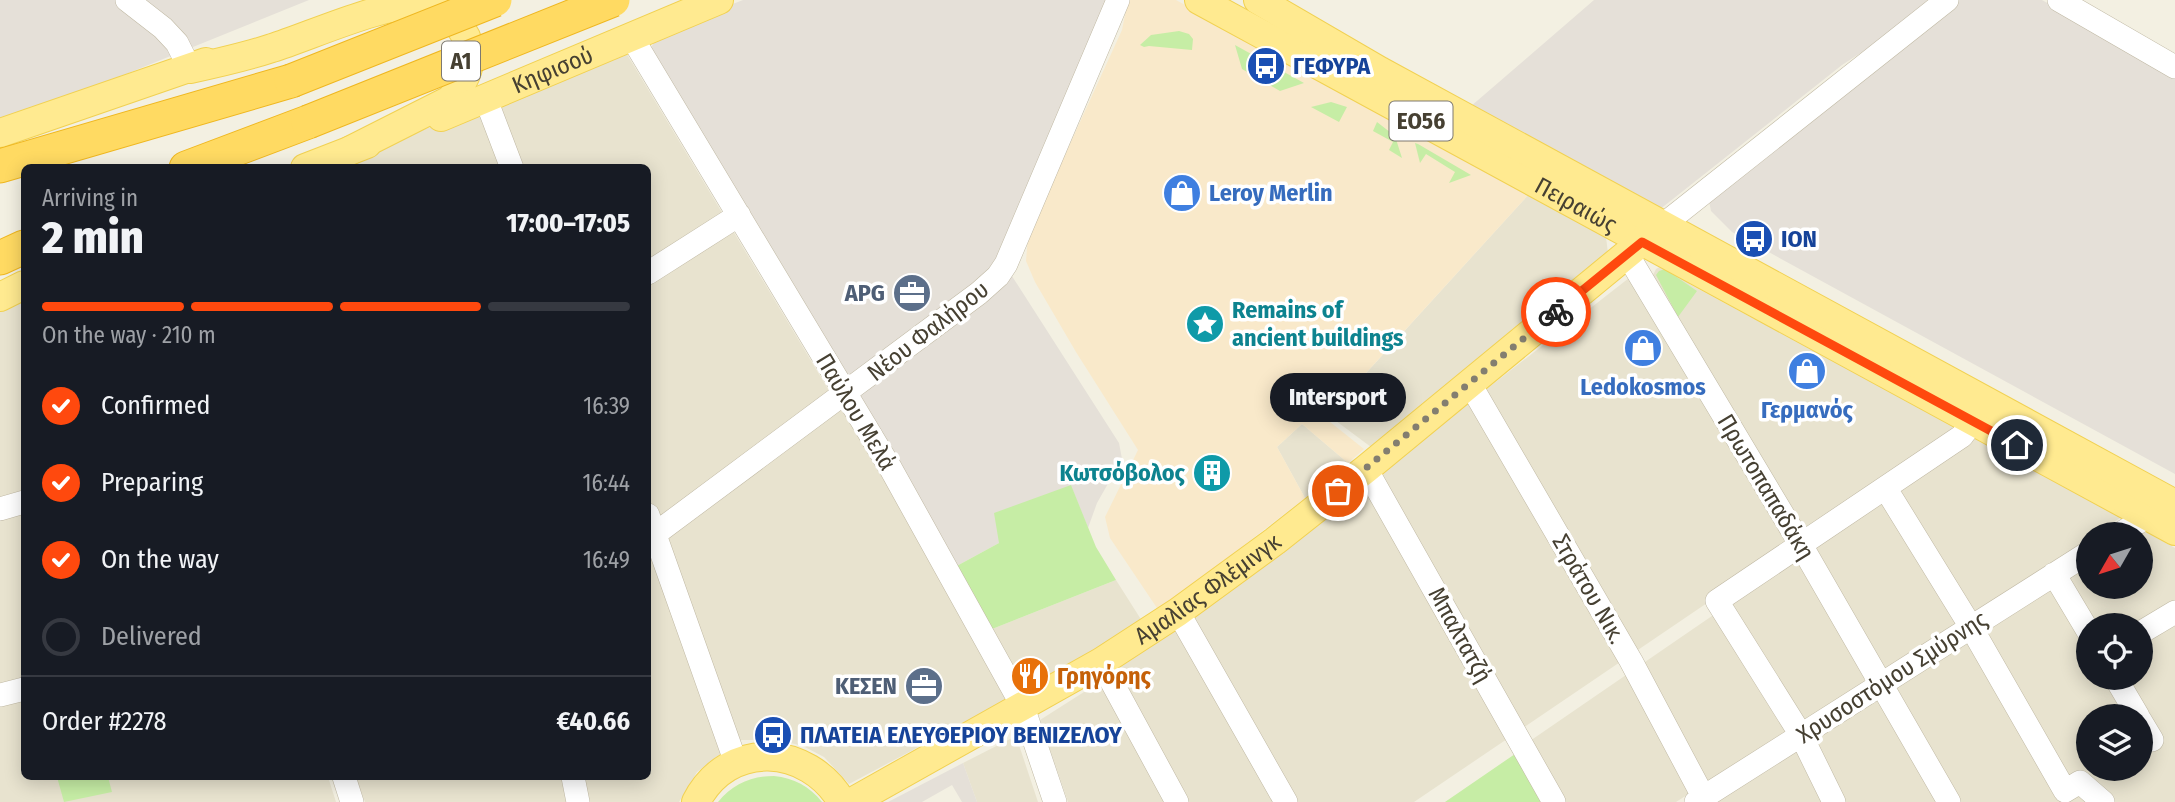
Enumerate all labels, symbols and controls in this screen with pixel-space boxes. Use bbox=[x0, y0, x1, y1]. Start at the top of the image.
road number: Α1 bbox=[442, 41, 480, 80]
street label: Κηφισού bbox=[508, 41, 597, 99]
bus stop icon: ΓΕΦΥΡΑ bbox=[1245, 45, 1287, 87]
place label: ΓΕΦΥΡΑ bbox=[1293, 52, 1371, 80]
road number: ΕΟ56 bbox=[1390, 102, 1452, 140]
street label: Πειραιώς bbox=[1530, 171, 1622, 239]
shop icon: Leroy Merlin bbox=[1161, 172, 1203, 214]
place label: Leroy Merlin bbox=[1209, 179, 1333, 207]
text: Arriving in bbox=[42, 184, 138, 212]
text: 17:00–17:05 bbox=[506, 208, 630, 239]
text: 2 min bbox=[42, 210, 144, 265]
bus stop icon: ΙΟΝ bbox=[1733, 218, 1775, 260]
place label: ΙΟΝ bbox=[1781, 225, 1817, 253]
office icon: APG bbox=[891, 272, 933, 314]
street label: Νέου Φαλήρου bbox=[862, 275, 994, 387]
courier bbox=[1521, 277, 1591, 347]
place label: APG bbox=[844, 279, 885, 307]
icon: bike bbox=[1537, 293, 1575, 331]
place label: Remains of ancient buildings bbox=[1232, 296, 1404, 352]
place icon: Remains of ancient buildings bbox=[1184, 303, 1226, 345]
text: On the way · 210 m bbox=[42, 321, 216, 349]
shop icon: Ledokosmos bbox=[1622, 327, 1664, 369]
street label: Παύλου Μελά bbox=[810, 349, 902, 475]
shop icon: Γερμανός bbox=[1786, 350, 1828, 392]
callout: Intersport bbox=[1270, 372, 1406, 421]
place label: Ledokosmos bbox=[1580, 373, 1706, 401]
text: Intersport bbox=[1289, 383, 1387, 411]
icon: check bbox=[42, 387, 80, 425]
text: Confirmed bbox=[101, 390, 211, 421]
text: 16:39 bbox=[583, 392, 630, 420]
place label: Γερμανός bbox=[1761, 396, 1854, 424]
street label: Πρωτοπαπαδάκη bbox=[1712, 409, 1820, 565]
pin bbox=[1987, 415, 2047, 475]
icon: home bbox=[1998, 426, 2036, 464]
building icon: Κωτσόβολος bbox=[1191, 452, 1233, 494]
place label: Κωτσόβολος bbox=[1059, 459, 1186, 487]
pin bbox=[1308, 461, 1368, 521]
icon: check bbox=[42, 464, 80, 502]
text: Preparing bbox=[101, 467, 203, 498]
text: 16:44 bbox=[583, 469, 630, 497]
icon: bag bbox=[1319, 472, 1357, 510]
north arrow bbox=[2076, 522, 2152, 598]
map controls bbox=[2076, 522, 2153, 781]
street label: Αμαλίας Φλέμινγκ bbox=[1130, 527, 1287, 650]
street label: Στράτου Νικ. bbox=[1547, 529, 1631, 649]
icon: check bbox=[42, 541, 80, 579]
text: On the way bbox=[101, 544, 219, 575]
text: 16:49 bbox=[583, 546, 630, 574]
street label: Μπαλτατζή bbox=[1422, 582, 1498, 688]
street label: Χρυσοστόμου Σμύρνης bbox=[1792, 605, 1992, 749]
button: locate bbox=[2076, 613, 2153, 690]
text: Delivered bbox=[101, 621, 202, 652]
restaurant icon: Γρηγόρης bbox=[1009, 655, 1051, 697]
place label: Γρηγόρης bbox=[1057, 662, 1152, 690]
office icon: ΚΕΣΕΝ bbox=[903, 665, 945, 707]
place label: ΚΕΣΕΝ bbox=[835, 672, 897, 700]
button: layers bbox=[2076, 704, 2153, 781]
text: Order #2278 bbox=[42, 706, 167, 737]
text: €40.66 bbox=[556, 706, 630, 737]
bus stop icon: ΠΛΑΤΕΙΑ ΕΛΕΥΘΕΡΙΟΥ ΒΕΝΙΖΕΛΟΥ bbox=[752, 714, 794, 756]
place label: ΠΛΑΤΕΙΑ ΕΛΕΥΘΕΡΙΟΥ ΒΕΝΙΖΕΛΟΥ bbox=[800, 721, 1123, 749]

